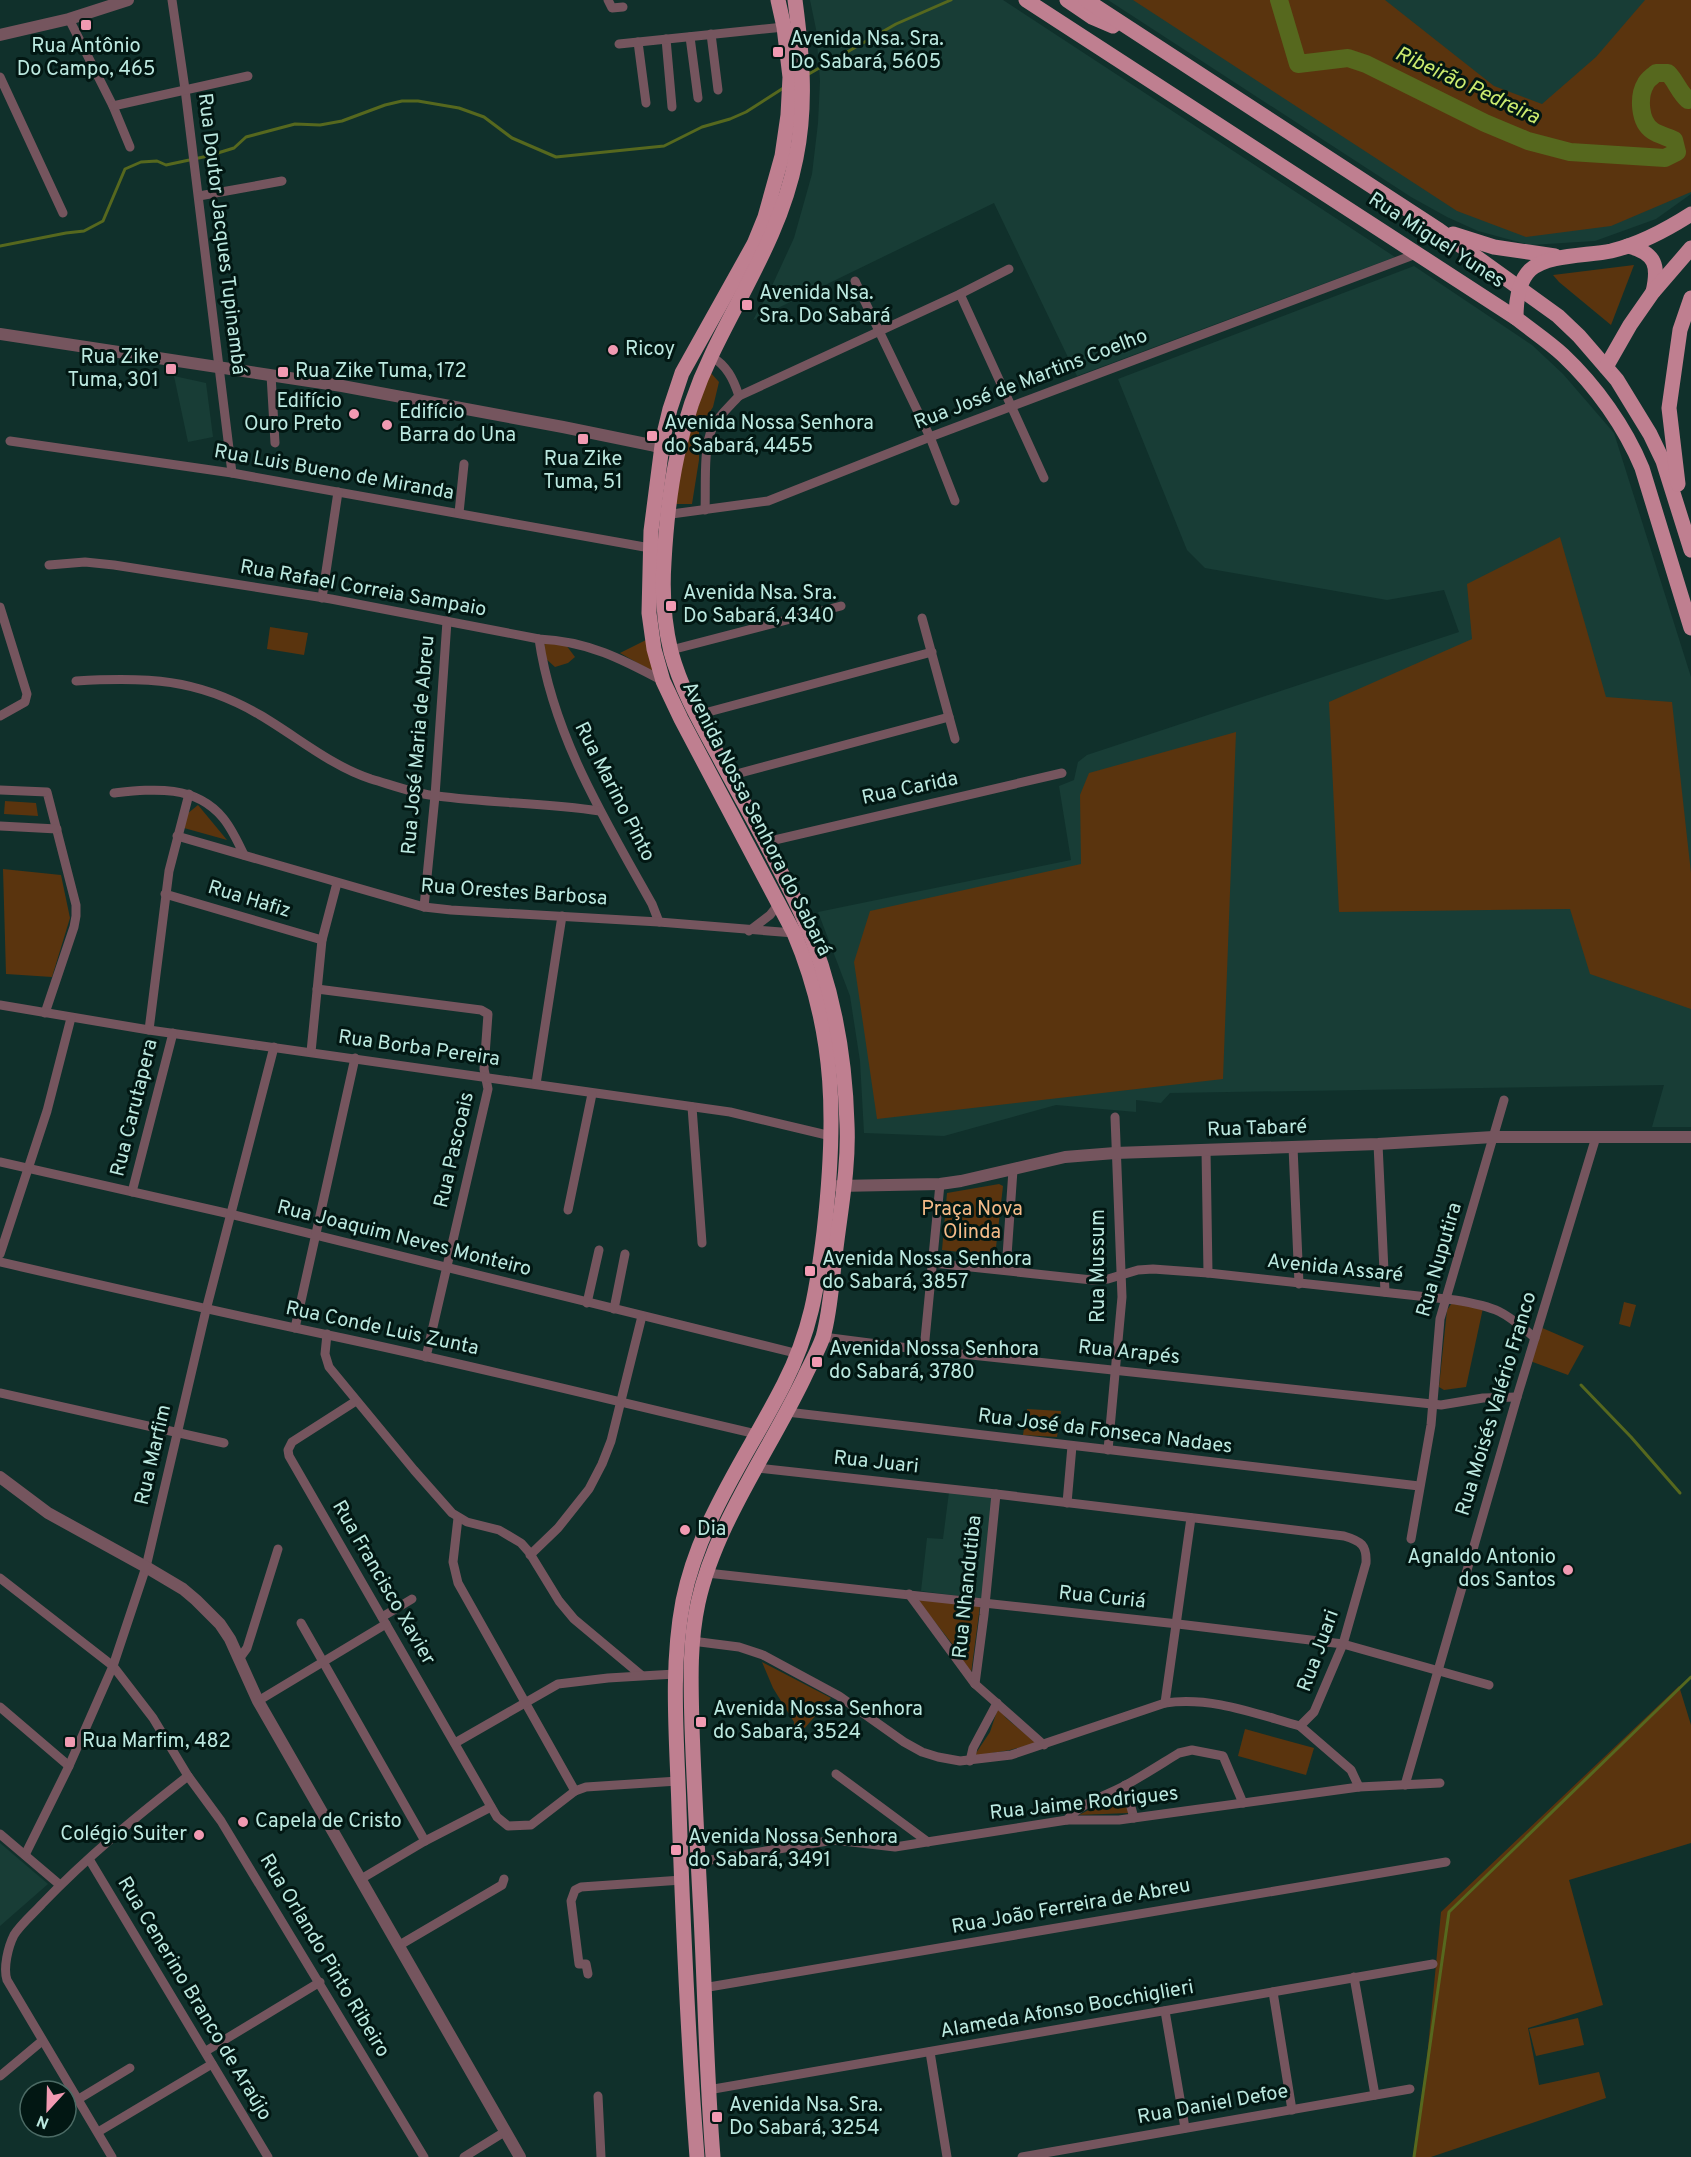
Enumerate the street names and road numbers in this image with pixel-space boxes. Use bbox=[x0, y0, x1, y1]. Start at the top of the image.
street label: Rua Doutor Jacques Tupinambá bbox=[191, 91, 251, 377]
street label: Rua Miguel Yunes bbox=[1363, 187, 1509, 295]
street label: Rua José de Martins Coelho bbox=[911, 323, 1151, 437]
street label: Rua Luis Bueno de Miranda bbox=[212, 439, 456, 507]
street label: Rua Rafael Correia Sampaio bbox=[238, 555, 488, 623]
street label: Rua José Maria de Abreu bbox=[396, 634, 442, 856]
street label: Avenida Nossa Senhora do Sabará bbox=[675, 677, 837, 961]
street label: Rua Marino Pinto bbox=[568, 718, 660, 866]
street label: Rua Carida bbox=[859, 766, 961, 812]
street label: Rua Orestes Barbosa bbox=[420, 873, 608, 913]
street label: Rua Hafiz bbox=[204, 875, 294, 925]
street label: Rua Borba Pereira bbox=[336, 1025, 502, 1073]
street label: Rua Carutapera bbox=[105, 1037, 165, 1179]
street label: Rua Pascoais bbox=[429, 1090, 481, 1210]
street label: Rua Tabaré bbox=[1207, 1114, 1307, 1144]
street label: Rua Joaquim Neves Monteiro bbox=[274, 1195, 534, 1283]
street label: Rua Nuputira bbox=[1411, 1200, 1469, 1320]
street label: Rua Mussum bbox=[1086, 1209, 1112, 1323]
street label: Avenida Assaré bbox=[1266, 1249, 1404, 1289]
street label: Rua Moisés Valério Franco bbox=[1451, 1289, 1543, 1519]
street label: Rua Conde Luis Zunta bbox=[283, 1296, 481, 1362]
street label: Rua Arapés bbox=[1077, 1335, 1181, 1371]
street label: Rua Marfim bbox=[130, 1402, 178, 1508]
street label: Rua José da Fonseca Nadaes bbox=[976, 1403, 1234, 1461]
street label: Rua Juari bbox=[832, 1446, 920, 1480]
street label: Rua Francisco Xavier bbox=[325, 1496, 441, 1670]
street label: Rua Nhandutiba bbox=[948, 1514, 988, 1660]
street label: Rua Curiá bbox=[1057, 1581, 1147, 1615]
street label: Rua Juari bbox=[1292, 1606, 1346, 1696]
street label: Rua Jaime Rodrigues bbox=[988, 1781, 1180, 1827]
street label: Rua Orlando Pinto Ribeiro bbox=[253, 1850, 395, 2062]
street label: Rua Cenerino Branco de Araújo bbox=[111, 1872, 277, 2126]
street label: Rua João Ferreira de Abreu bbox=[950, 1873, 1192, 1941]
street label: Alameda Afonso Bocchiglieri bbox=[938, 1975, 1196, 2045]
street label: Rua Daniel Defoe bbox=[1135, 2079, 1291, 2131]

